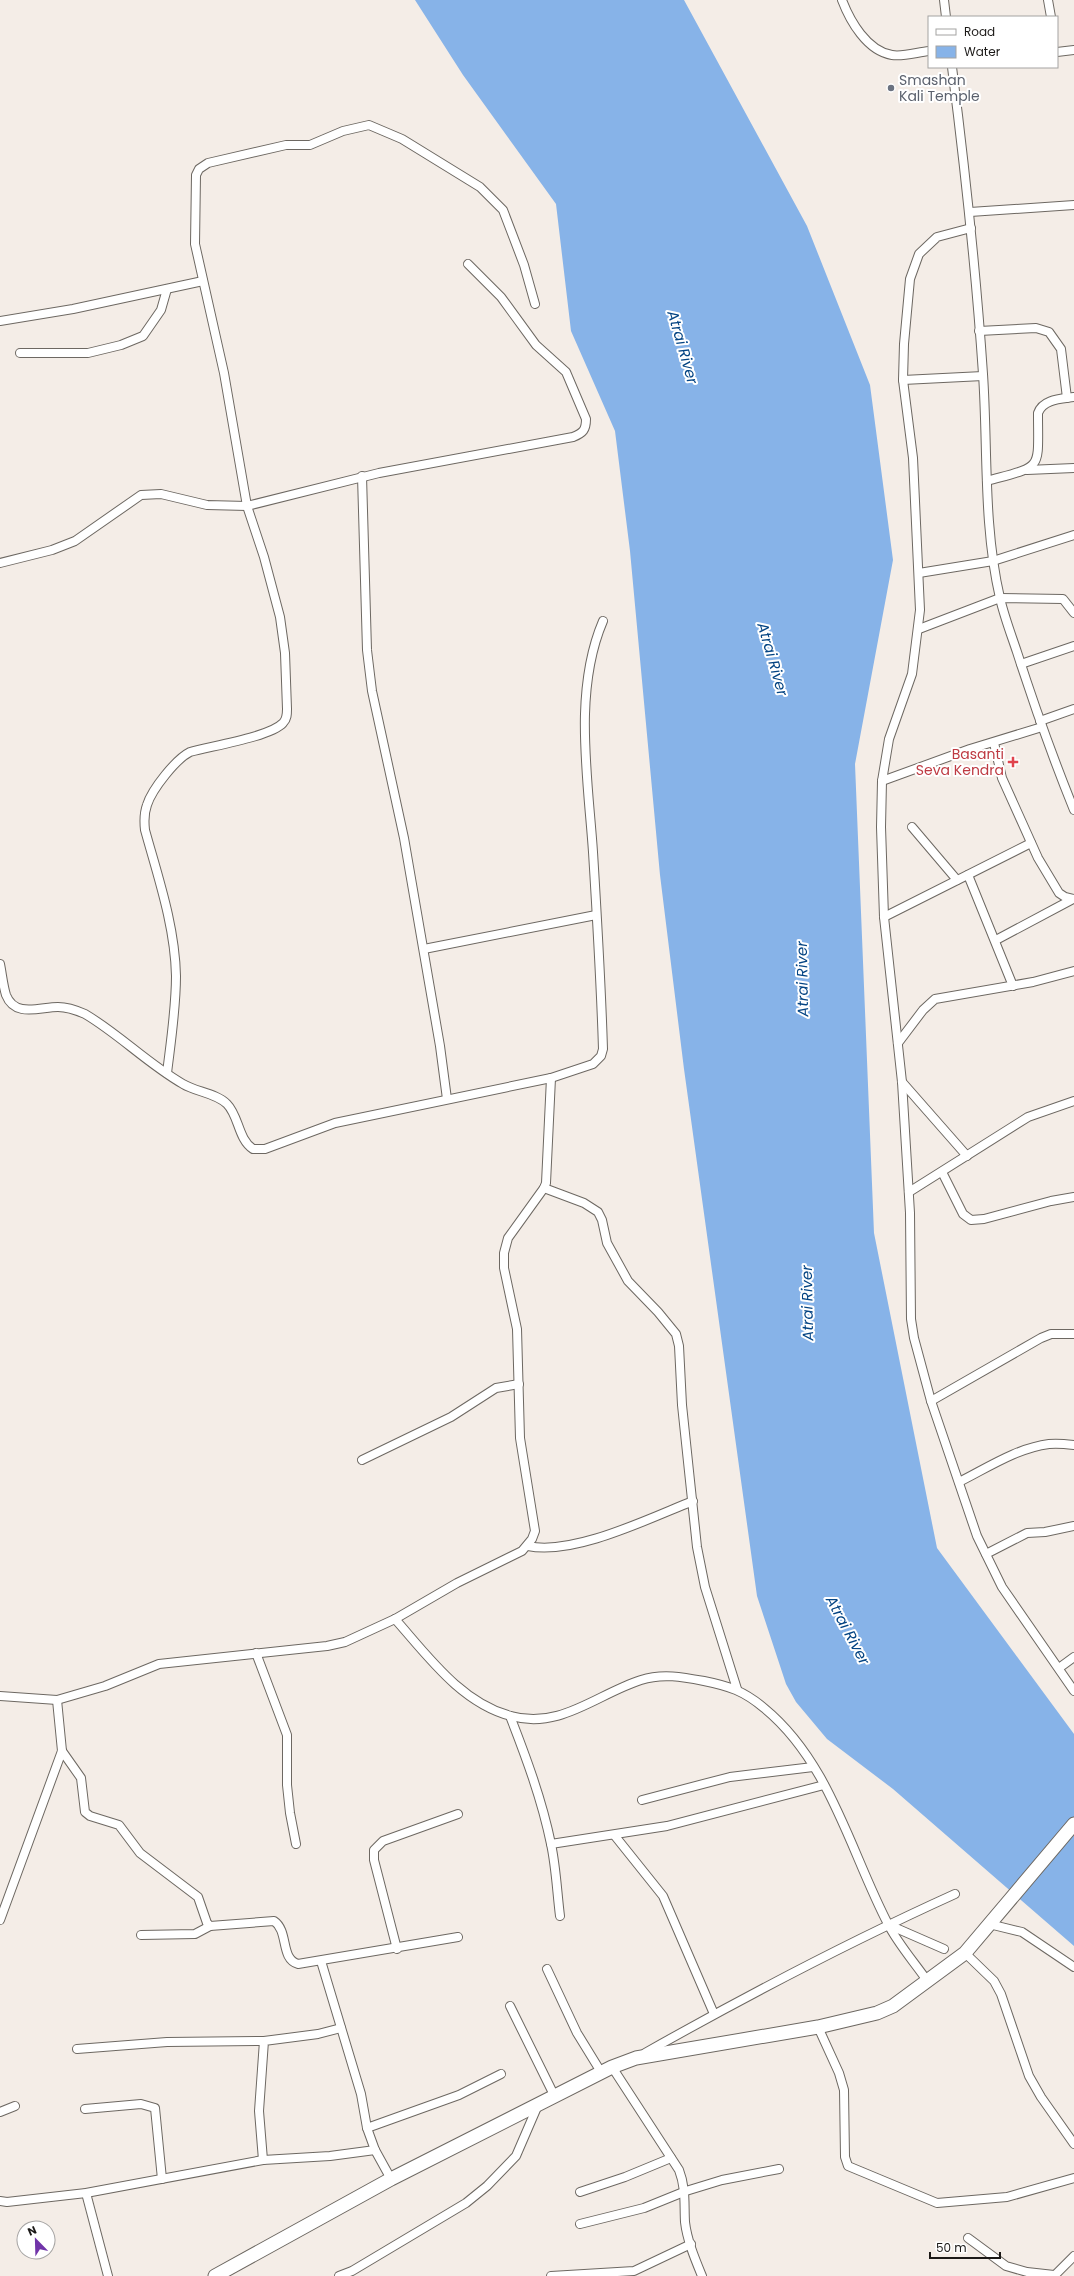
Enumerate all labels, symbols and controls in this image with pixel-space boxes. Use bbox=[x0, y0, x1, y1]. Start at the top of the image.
legend bbox=[928, 16, 1058, 68]
text: Road bbox=[964, 23, 995, 40]
text: Water bbox=[964, 43, 1001, 60]
place label: Smashan Kali Temple bbox=[899, 70, 980, 106]
marker: Smashan Kali Temple bbox=[886, 83, 896, 93]
water label: Atrai River bbox=[662, 307, 704, 387]
water label: Atrai River bbox=[752, 619, 794, 699]
place label: Basanti Seva Kendra bbox=[916, 744, 1004, 780]
marker: Basanti Seva Kendra bbox=[1007, 756, 1019, 768]
water label: Atrai River bbox=[791, 941, 813, 1018]
water label: Atrai River bbox=[796, 1265, 818, 1342]
water label: Atrai River bbox=[821, 1591, 875, 1669]
north arrow bbox=[16, 2220, 56, 2260]
text: N bbox=[25, 2222, 39, 2240]
scale bar bbox=[930, 2234, 1000, 2260]
text: 50 m bbox=[936, 2239, 967, 2256]

